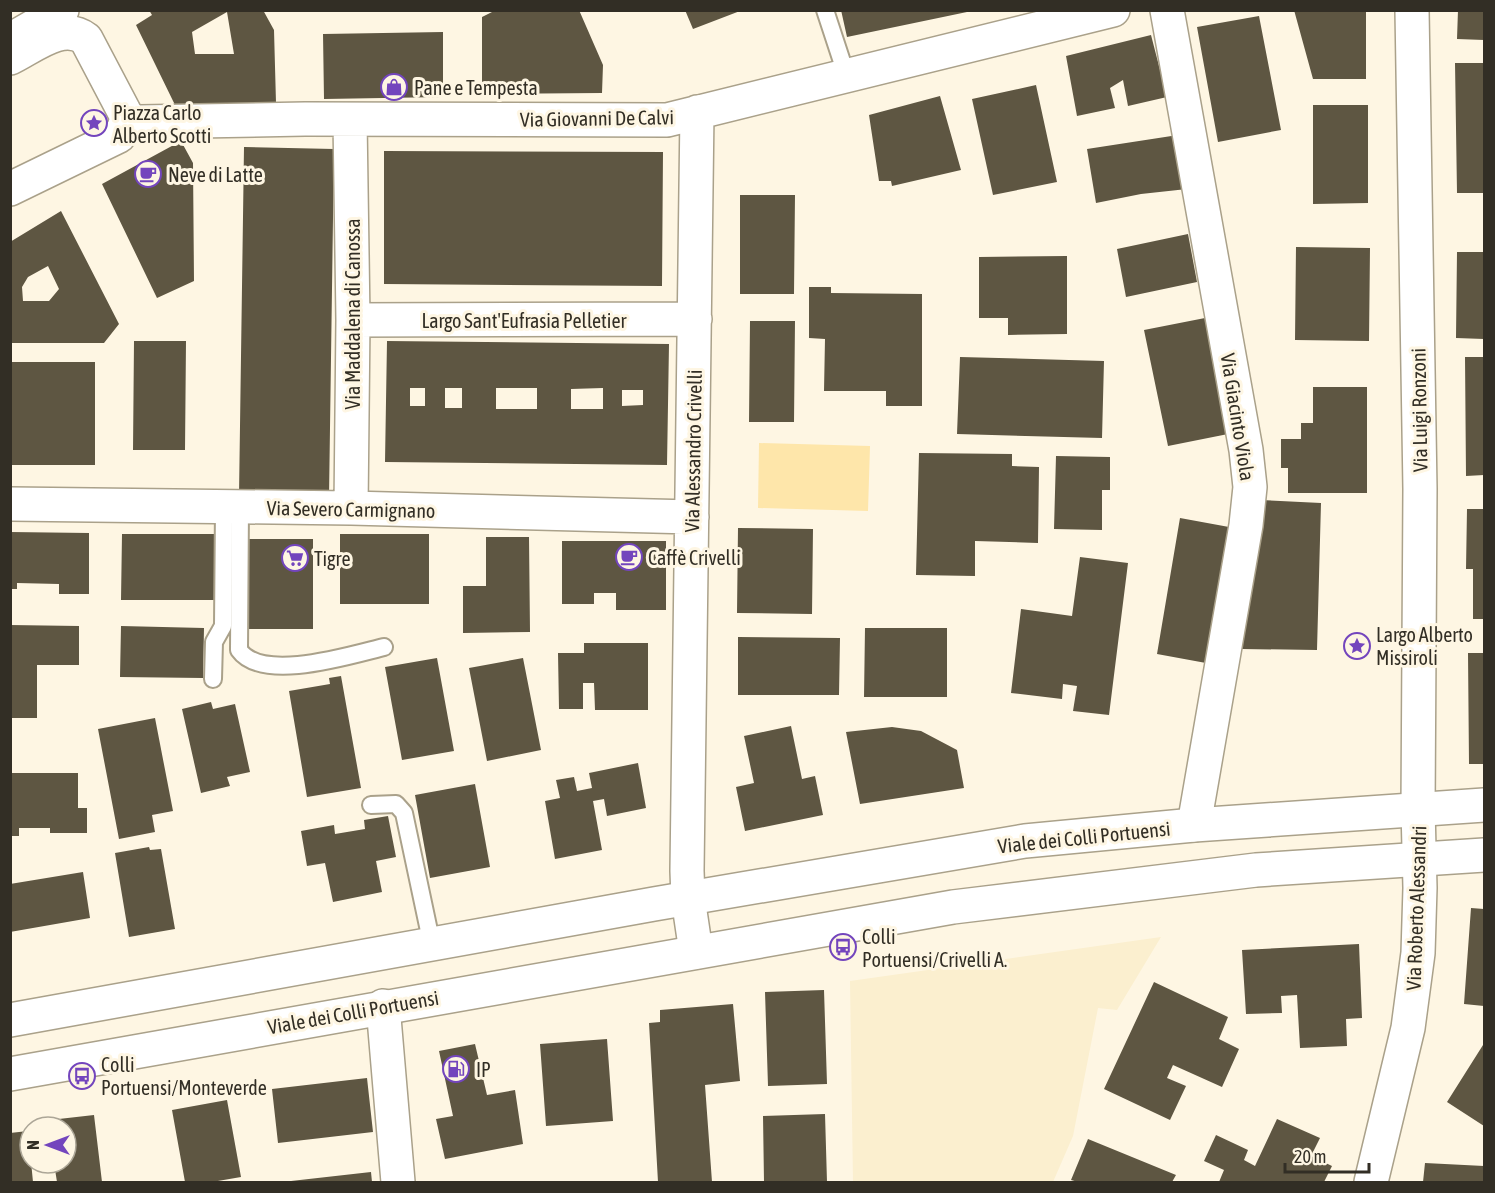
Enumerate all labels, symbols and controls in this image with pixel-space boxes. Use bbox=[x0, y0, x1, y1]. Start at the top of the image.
shop icon: Pane e Tempesta bbox=[379, 72, 409, 102]
place label: Pane e Tempesta bbox=[414, 76, 538, 99]
place label: Piazza Carlo Alberto Scotti bbox=[113, 101, 211, 147]
street label: Via Giovanni De Calvi bbox=[520, 105, 674, 131]
place icon: Piazza Carlo Alberto Scotti bbox=[79, 108, 109, 138]
cafe icon: Neve di Latte bbox=[133, 159, 163, 189]
place label: Neve di Latte bbox=[168, 163, 263, 186]
street label: Via Maddalena di Canossa bbox=[341, 219, 364, 409]
street label: Largo Sant'Eufrasia Pelletier bbox=[422, 309, 628, 332]
street label: Via Luigi Ronzoni bbox=[1406, 348, 1432, 472]
street label: Via Giacinto Viola bbox=[1217, 352, 1259, 482]
street label: Via Alessandro Crivelli bbox=[680, 369, 706, 533]
street label: Via Severo Carmignano bbox=[266, 496, 436, 522]
cafe icon: Caffè Crivelli bbox=[614, 542, 644, 572]
supermarket icon: Tigre bbox=[280, 543, 310, 573]
place label: Caffè Crivelli bbox=[648, 546, 741, 569]
place label: Tigre bbox=[314, 547, 351, 570]
place label: Largo Alberto Missiroli bbox=[1376, 623, 1473, 669]
place icon: Largo Alberto Missiroli bbox=[1342, 631, 1372, 661]
street label: Viale dei Colli Portuensi bbox=[997, 816, 1171, 858]
street label: Via Roberto Alessandri bbox=[1402, 825, 1430, 991]
place label: Colli Portuensi/Crivelli A. bbox=[862, 925, 1007, 971]
bus stop icon: Colli Portuensi/Crivelli A. bbox=[828, 932, 858, 962]
street label: Viale dei Colli Portuensi bbox=[266, 986, 440, 1038]
place label: Colli Portuensi/Monteverde bbox=[101, 1053, 267, 1099]
fuel station icon: IP bbox=[441, 1054, 471, 1084]
place label: IP bbox=[476, 1058, 491, 1081]
bus stop icon: Colli Portuensi/Monteverde bbox=[67, 1061, 97, 1091]
north arrow bbox=[18, 1115, 78, 1175]
scale bar bbox=[1285, 1136, 1369, 1174]
text: N bbox=[24, 1140, 42, 1150]
text: 20 m bbox=[1294, 1146, 1326, 1167]

